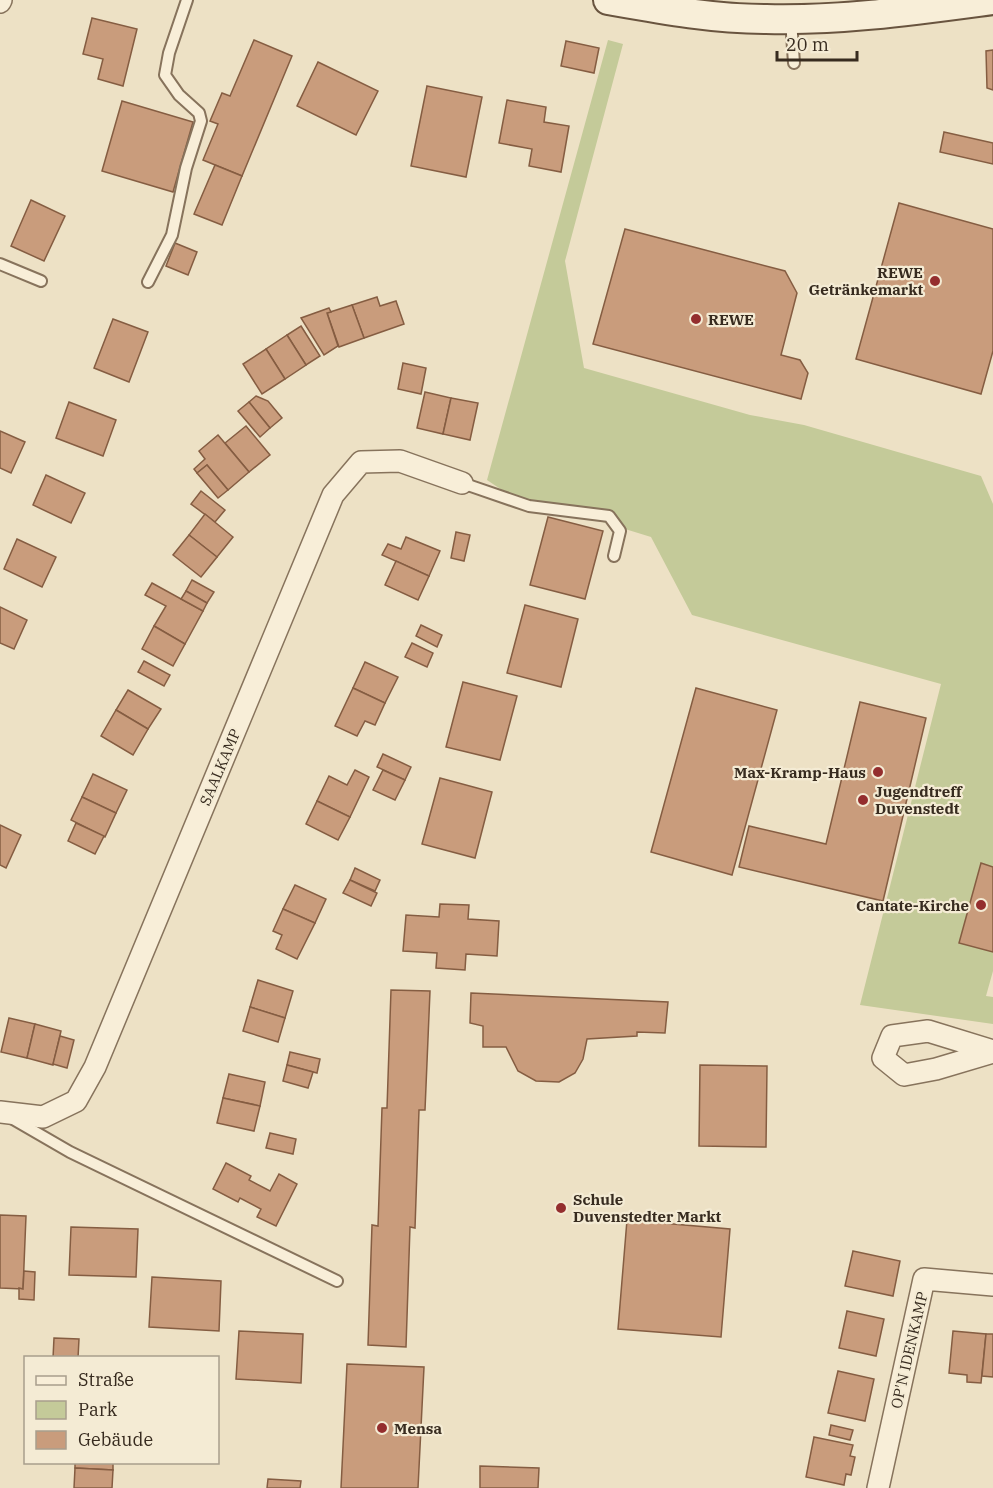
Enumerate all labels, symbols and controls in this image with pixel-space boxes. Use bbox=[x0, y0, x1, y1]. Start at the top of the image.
scale bar bbox=[777, 24, 856, 62]
text: 20 m bbox=[786, 33, 829, 56]
place label: REWE Getränkemarkt bbox=[809, 263, 923, 299]
marker: REWE Getränkemarkt bbox=[928, 274, 942, 288]
place label: REWE bbox=[708, 310, 754, 329]
marker: REWE bbox=[689, 312, 703, 326]
street label: SAALKAMP bbox=[195, 726, 245, 808]
place label: Max-Kramp-Haus bbox=[734, 763, 866, 782]
marker: Max-Kramp-Haus bbox=[871, 765, 885, 779]
place label: Jugendtreff Duvenstedt bbox=[875, 782, 963, 818]
marker: Jugendtreff Duvenstedt bbox=[856, 793, 870, 807]
place label: Cantate-Kirche bbox=[856, 896, 969, 915]
marker: Cantate-Kirche bbox=[974, 898, 988, 912]
place label: Schule Duvenstedter Markt bbox=[573, 1190, 721, 1226]
marker: Schule Duvenstedter Markt bbox=[554, 1201, 568, 1215]
street label: OP'N IDENKAMP bbox=[886, 1290, 932, 1410]
legend bbox=[24, 1356, 219, 1464]
text: Straße bbox=[78, 1368, 134, 1391]
text: Park bbox=[78, 1398, 118, 1421]
place label: Mensa bbox=[394, 1419, 442, 1438]
marker: Mensa bbox=[375, 1421, 389, 1435]
text: Gebäude bbox=[78, 1428, 153, 1451]

